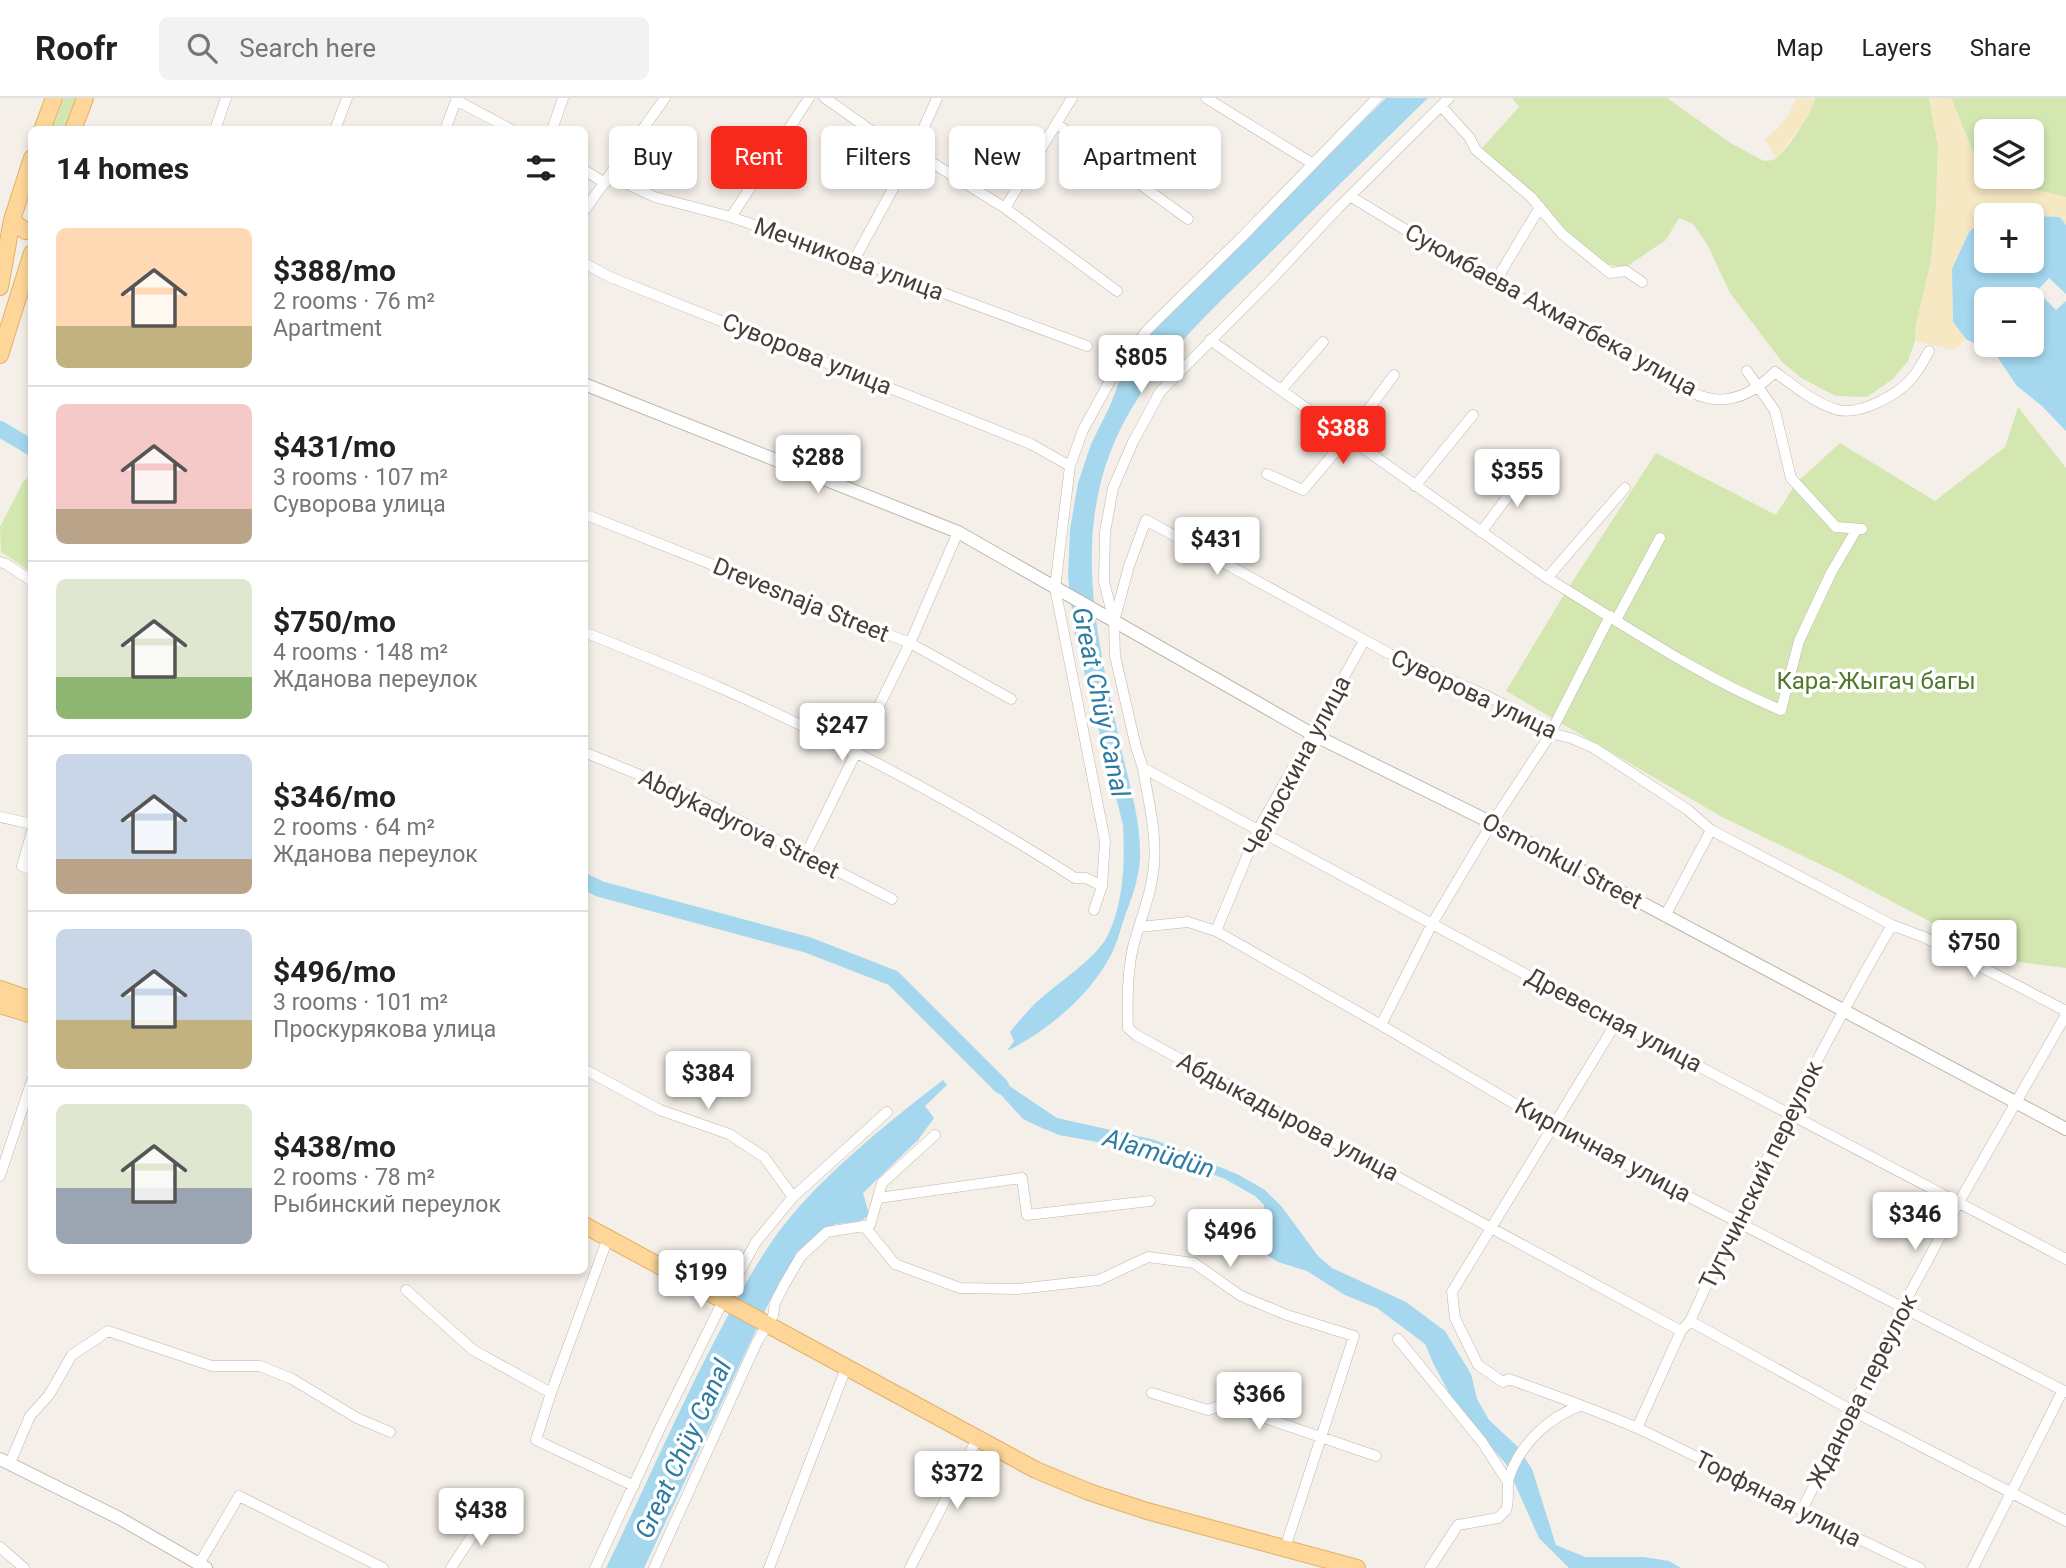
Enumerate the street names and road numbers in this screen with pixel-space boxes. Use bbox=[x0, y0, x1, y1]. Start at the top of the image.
street label: Мечникова улица bbox=[750, 212, 948, 306]
street label: Суюмбаева Ахматбека улица bbox=[1400, 218, 1702, 402]
street label: Суворова улица bbox=[718, 307, 896, 401]
street label: Drevesnaja Street bbox=[709, 552, 893, 648]
street label: Суворова улица bbox=[1386, 643, 1562, 745]
street label: Челюскина улица bbox=[1238, 671, 1356, 861]
street label: Abdykadyrova Street bbox=[634, 763, 844, 885]
street label: Osmonkul Street bbox=[1477, 807, 1647, 915]
street label: Древесная улица bbox=[1521, 962, 1707, 1078]
street label: Абдыкадырова улица bbox=[1172, 1047, 1404, 1187]
street label: Тугучинский переулок bbox=[1694, 1056, 1828, 1294]
street label: Кирпичная улица bbox=[1510, 1092, 1696, 1208]
street label: Жданова переулок bbox=[1801, 1289, 1923, 1493]
street label: Торфяная улица bbox=[1690, 1445, 1866, 1553]

